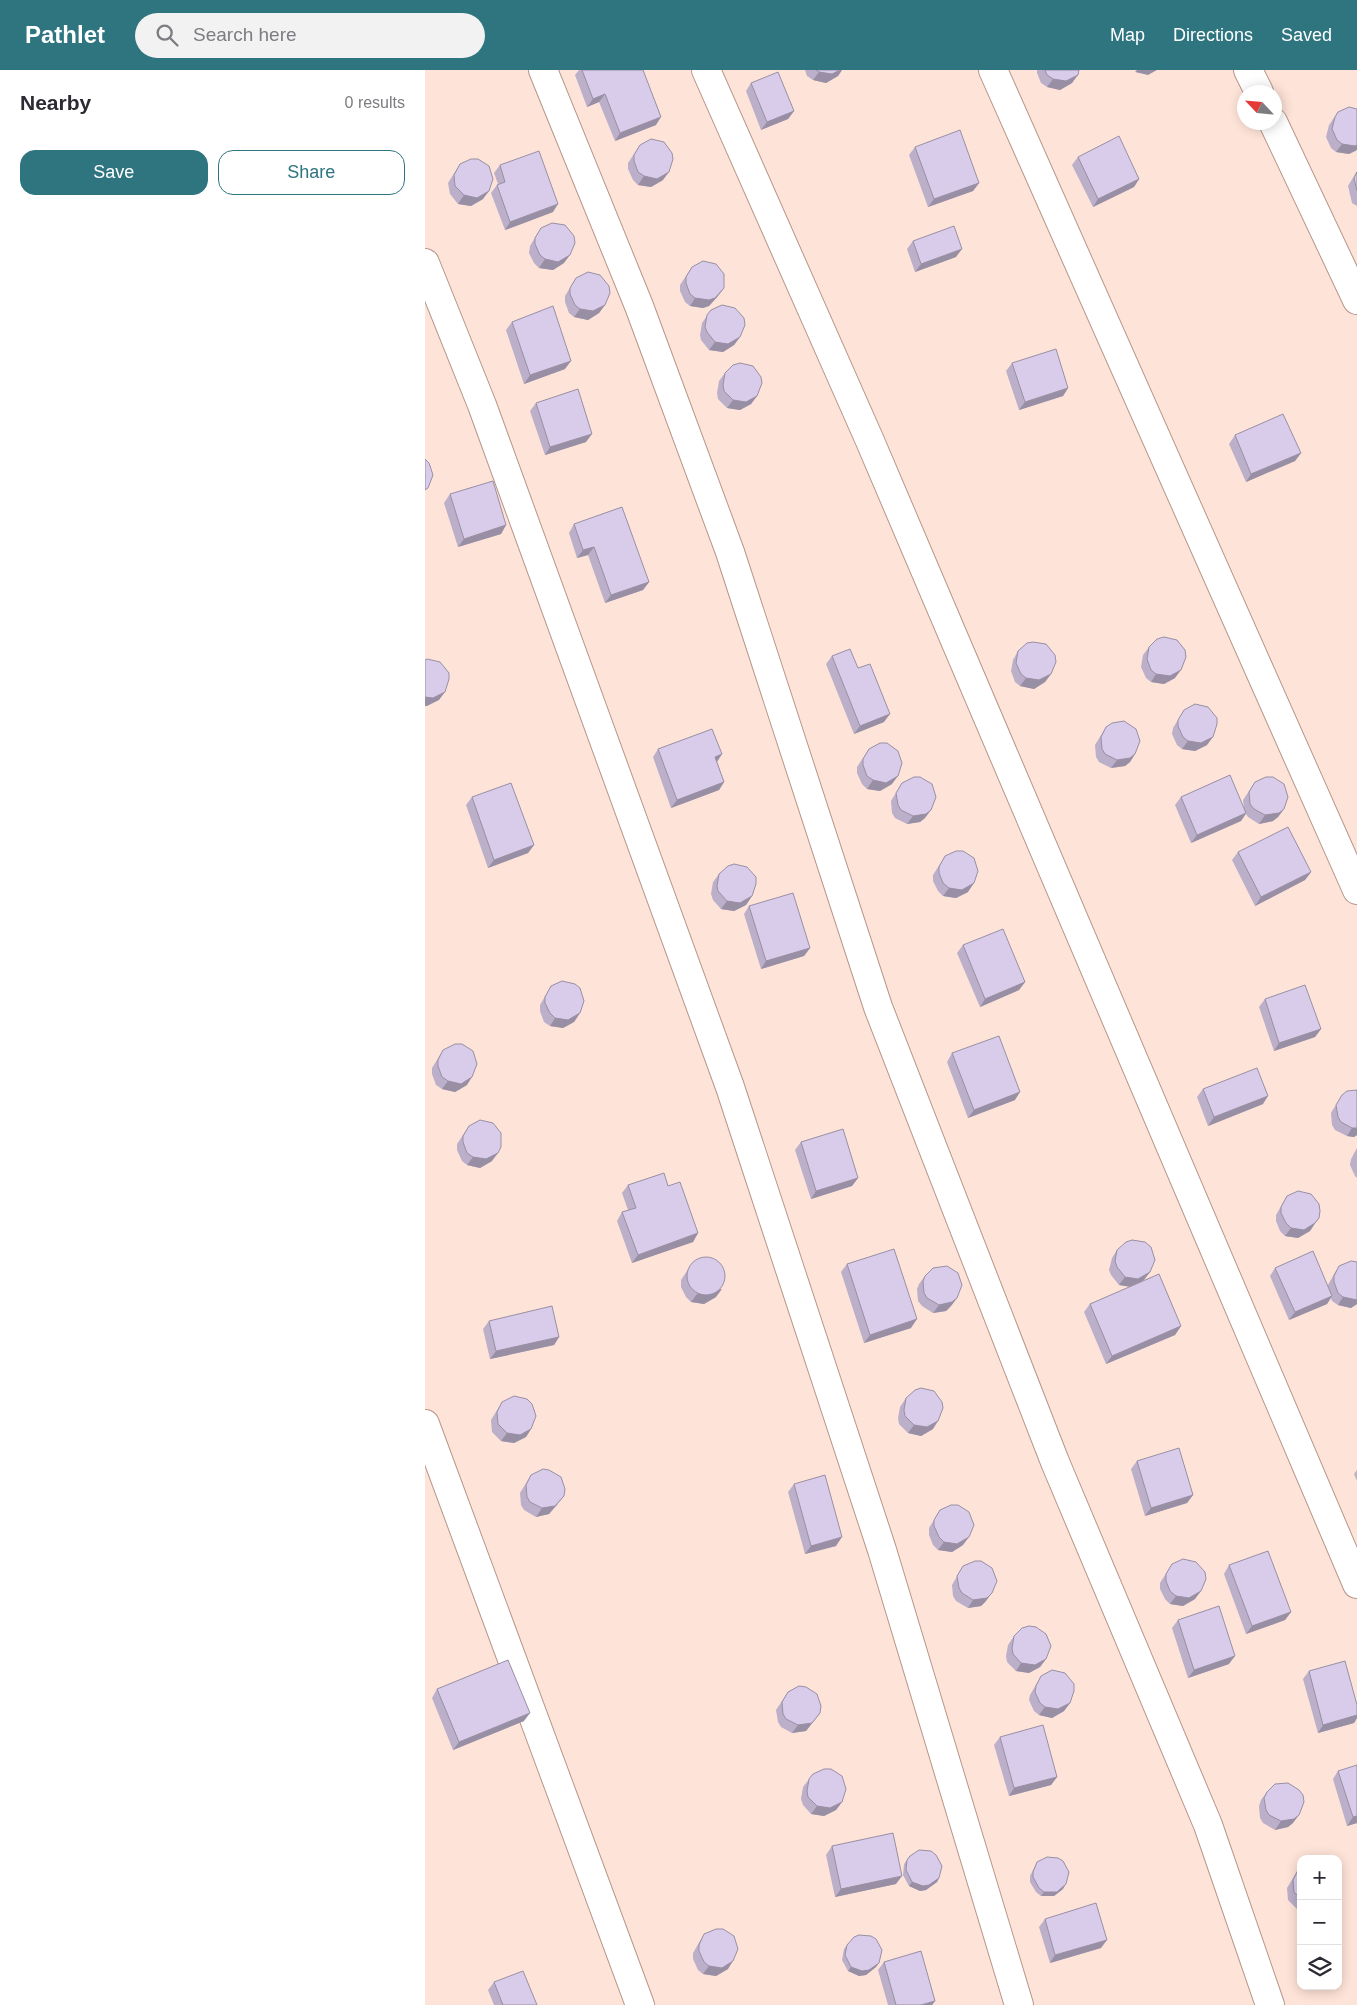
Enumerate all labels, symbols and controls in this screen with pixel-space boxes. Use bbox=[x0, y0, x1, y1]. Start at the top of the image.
search box bbox=[135, 13, 485, 58]
text: Pathlet bbox=[25, 21, 105, 48]
icon: search bbox=[153, 21, 181, 49]
text: Search here bbox=[193, 24, 297, 45]
text: Map bbox=[1110, 25, 1145, 45]
text: Directions bbox=[1173, 25, 1253, 45]
text: Saved bbox=[1281, 25, 1332, 45]
north arrow bbox=[1237, 85, 1282, 130]
text: Nearby bbox=[20, 91, 91, 114]
text: 0 results bbox=[345, 94, 405, 111]
button: Save bbox=[20, 150, 208, 195]
button: Share bbox=[218, 150, 405, 195]
map controls bbox=[1297, 1855, 1342, 1990]
button: + bbox=[1297, 1855, 1342, 1900]
button: − bbox=[1297, 1900, 1342, 1945]
button: layers bbox=[1297, 1945, 1342, 1990]

